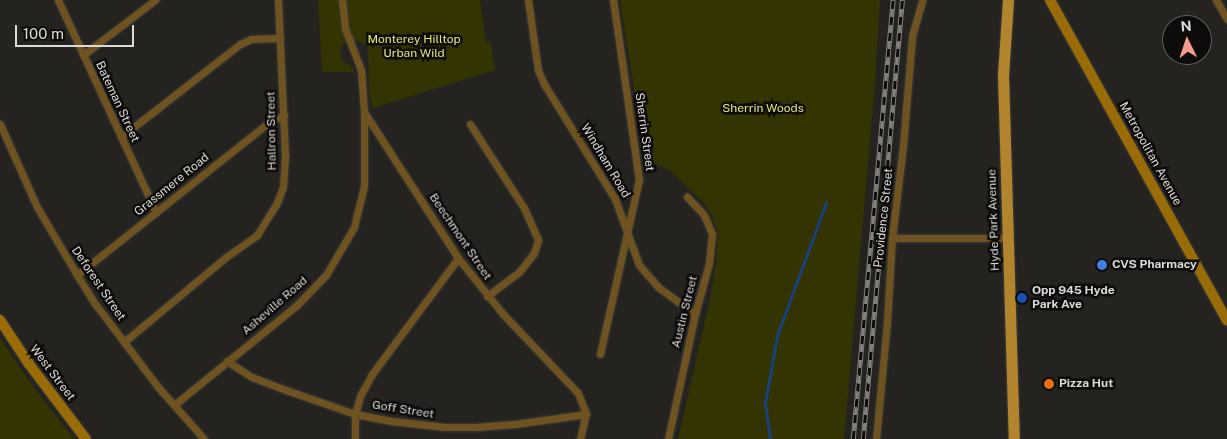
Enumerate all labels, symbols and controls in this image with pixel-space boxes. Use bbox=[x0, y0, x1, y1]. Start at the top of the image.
scale bar bbox=[18, 15, 136, 47]
north arrow bbox=[1162, 15, 1212, 65]
text: N bbox=[1180, 18, 1192, 34]
text: 100 m bbox=[23, 25, 64, 42]
park label: Monterey Hilltop Urban Wild bbox=[367, 33, 461, 61]
street label: Bateman Street bbox=[92, 59, 142, 145]
street label: Hallron Street bbox=[264, 91, 280, 171]
street label: Sherrin Street bbox=[631, 92, 657, 172]
street label: Metropolitan Avenue bbox=[1116, 100, 1184, 208]
park label: Sherrin Woods bbox=[722, 102, 804, 116]
street label: Windham Road bbox=[577, 121, 633, 201]
street label: Grassmere Road bbox=[132, 150, 212, 220]
street label: Providence Street bbox=[872, 167, 896, 269]
street label: Hyde Park Avenue bbox=[985, 169, 1003, 271]
street label: Beechmont Street bbox=[426, 191, 494, 283]
street label: Deforest Street bbox=[68, 244, 128, 324]
place label: CVS Pharmacy bbox=[1112, 258, 1197, 272]
marker: CVS Pharmacy bbox=[1096, 259, 1108, 271]
street label: Asheville Road bbox=[239, 274, 311, 338]
street label: Austin Street bbox=[669, 274, 701, 350]
place label: Opp 945 Hyde Park Ave bbox=[1032, 284, 1115, 312]
marker: Opp 945 Hyde Park Ave bbox=[1016, 292, 1028, 304]
street label: West Street bbox=[26, 342, 78, 404]
place label: Pizza Hut bbox=[1059, 377, 1113, 391]
marker: Pizza Hut bbox=[1043, 378, 1055, 390]
street label: Goff Street bbox=[371, 398, 435, 422]

